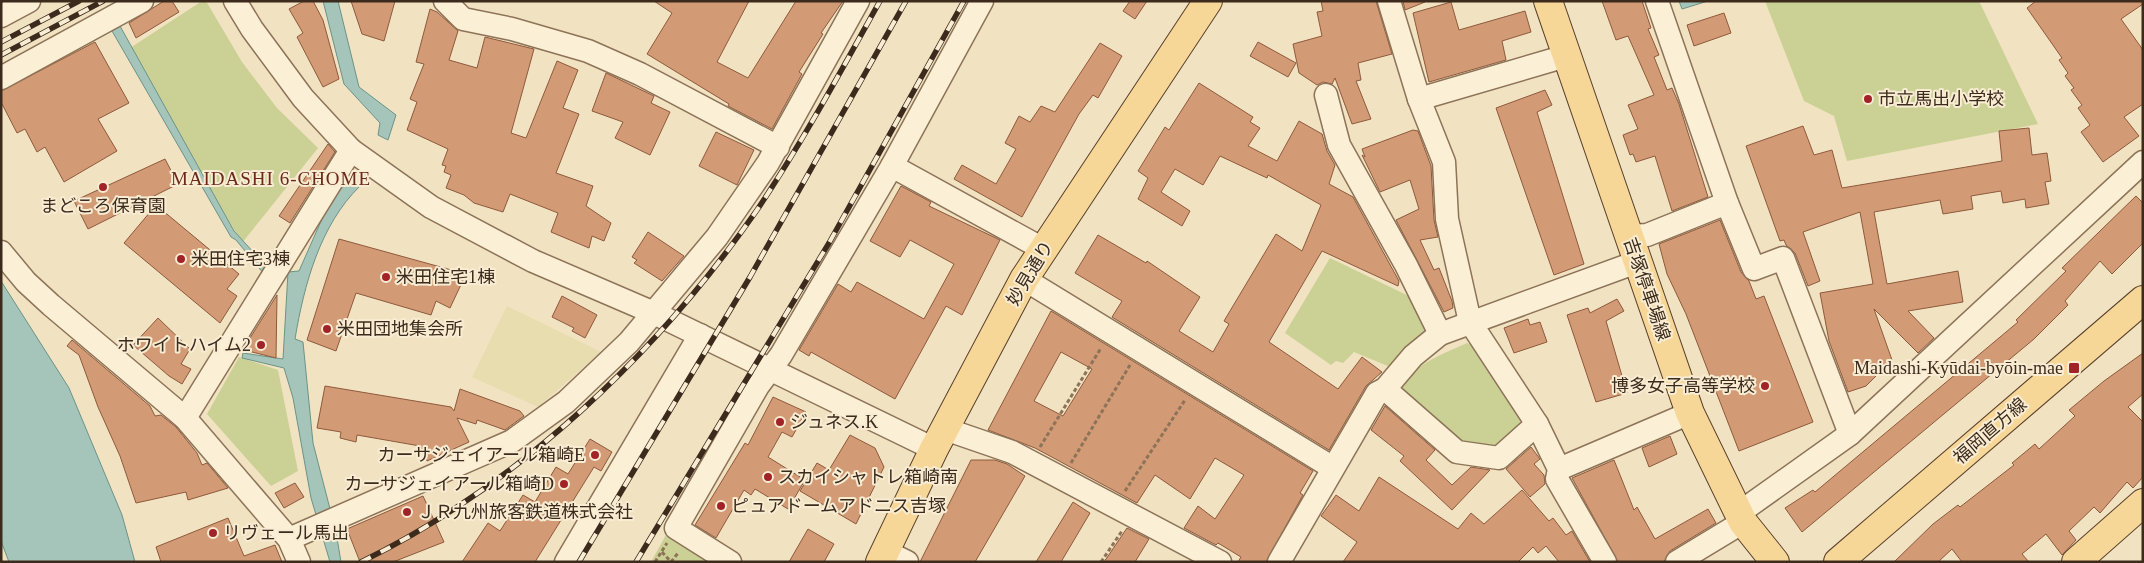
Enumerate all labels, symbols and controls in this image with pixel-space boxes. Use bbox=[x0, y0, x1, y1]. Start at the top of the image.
place label: 市立馬出小学校 bbox=[1878, 89, 2004, 109]
marker: 市立馬出小学校 bbox=[1862, 93, 1874, 105]
district label: MAIDASHI 6-CHOME bbox=[171, 168, 371, 189]
marker: まどころ保育園 bbox=[97, 181, 109, 193]
place label: まどころ保育園 bbox=[40, 196, 166, 216]
street label: 吉塚停車場線 bbox=[1620, 235, 1674, 343]
street label: 妙見通り bbox=[1003, 237, 1057, 309]
place label: 米田住宅3棟 bbox=[191, 249, 290, 269]
marker: 米田住宅3棟 bbox=[175, 253, 187, 265]
place label: 米田住宅1棟 bbox=[396, 267, 495, 287]
marker: 米田住宅1棟 bbox=[380, 271, 392, 283]
place label: 米田団地集会所 bbox=[337, 319, 463, 339]
marker: 米田団地集会所 bbox=[321, 323, 333, 335]
place label: ホワイトハイム2 bbox=[117, 335, 251, 355]
marker: ホワイトハイム2 bbox=[255, 339, 267, 351]
place label: Maidashi-Kyūdai-byōin-mae bbox=[1854, 358, 2063, 378]
marker: Maidashi-Kyūdai-byōin-mae bbox=[2067, 361, 2081, 375]
place label: 博多女子高等学校 bbox=[1611, 376, 1755, 396]
marker: 博多女子高等学校 bbox=[1759, 380, 1771, 392]
street label: 福岡直方線 bbox=[1949, 394, 2031, 468]
place label: ジュネス.K bbox=[790, 412, 878, 432]
marker: ジュネス.K bbox=[774, 416, 786, 428]
place label: カーサジェイアール箱崎E bbox=[377, 445, 585, 465]
marker: カーサジェイアール箱崎E bbox=[589, 449, 601, 461]
place label: スカイシャトレ箱崎南 bbox=[778, 467, 958, 487]
marker: スカイシャトレ箱崎南 bbox=[762, 471, 774, 483]
place label: カーサジェイアール箱崎D bbox=[344, 474, 554, 494]
marker: カーサジェイアール箱崎D bbox=[558, 478, 570, 490]
place label: ピュアドームアドニス吉塚 bbox=[731, 496, 946, 516]
marker: ピュアドームアドニス吉塚 bbox=[715, 500, 727, 512]
place label: ＪＲ九州旅客鉄道株式会社 bbox=[417, 502, 633, 522]
marker: ＪＲ九州旅客鉄道株式会社 bbox=[401, 506, 413, 518]
place label: リヴェール馬出 bbox=[223, 523, 349, 543]
marker: リヴェール馬出 bbox=[207, 527, 219, 539]

